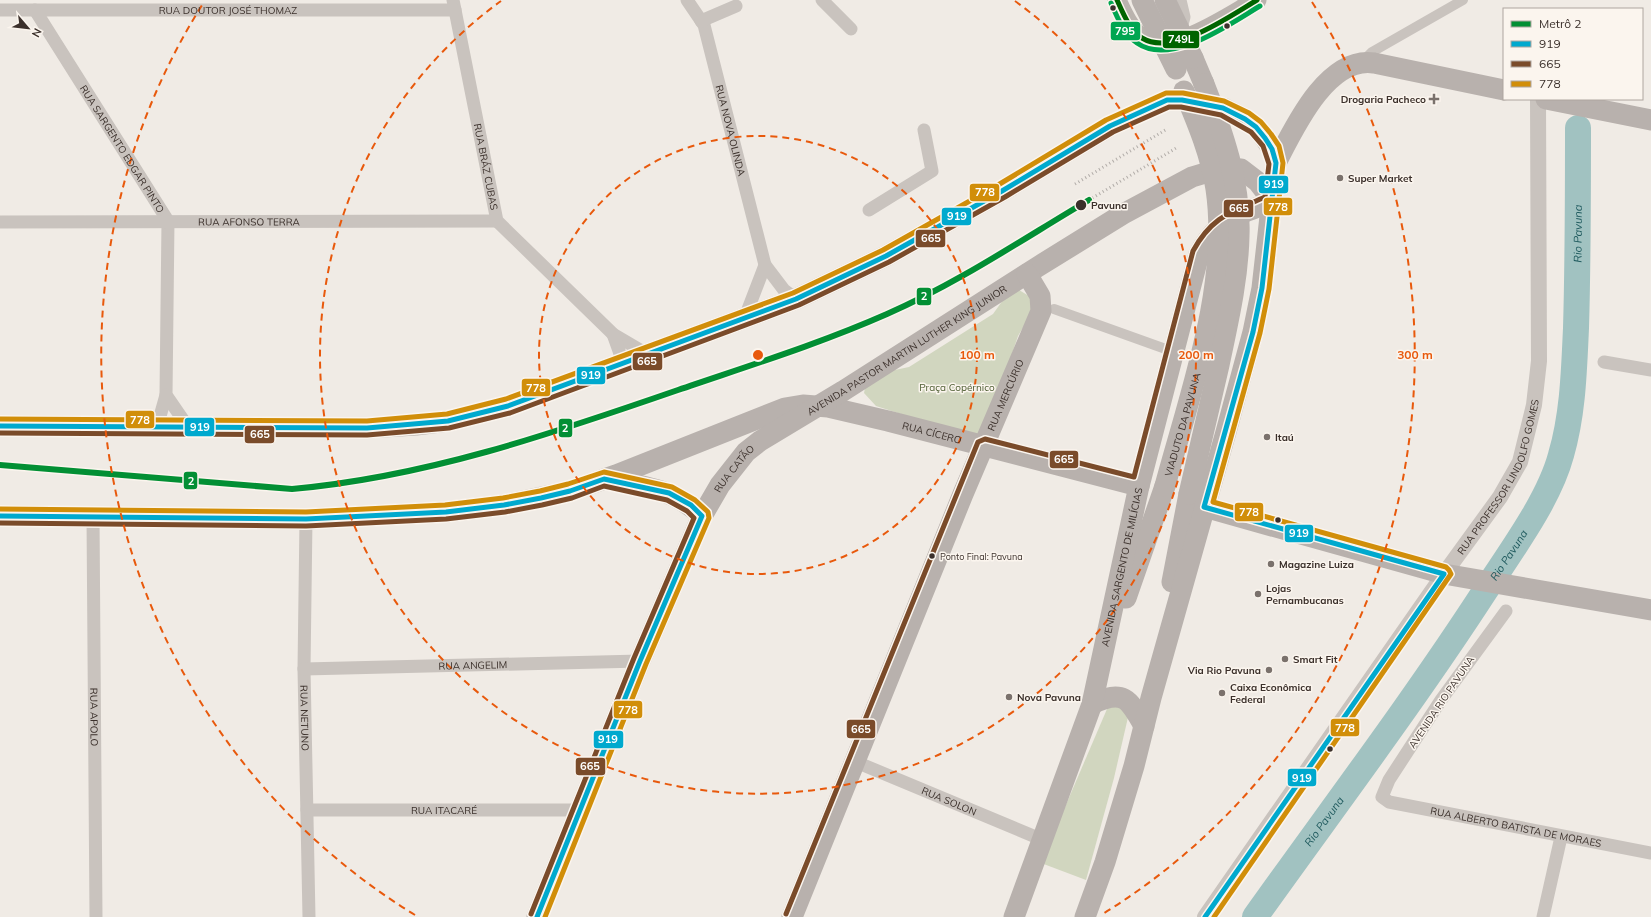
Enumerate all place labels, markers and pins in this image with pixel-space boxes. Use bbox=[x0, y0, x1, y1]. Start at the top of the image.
unlabelled marker bbox=[1108, 3, 1118, 13]
unlabelled marker bbox=[1222, 21, 1232, 31]
place label: Drogaria Pacheco bbox=[1341, 93, 1426, 106]
marker: Drogaria Pacheco bbox=[1429, 94, 1439, 104]
place label: Super Market bbox=[1348, 172, 1412, 185]
marker: Super Market bbox=[1335, 173, 1345, 183]
marker: Pavuna bbox=[1074, 198, 1088, 212]
place label: Pavuna bbox=[1091, 199, 1127, 212]
centre of rings bbox=[751, 348, 765, 362]
place label: Itaú bbox=[1275, 431, 1294, 444]
marker: Itaú bbox=[1262, 432, 1272, 442]
unlabelled marker bbox=[1273, 515, 1283, 525]
marker: Ponto Final: Pavuna bbox=[927, 551, 937, 561]
place label: Ponto Final: Pavuna bbox=[940, 551, 1023, 562]
place label: Magazine Luiza bbox=[1279, 558, 1354, 571]
marker: Magazine Luiza bbox=[1266, 559, 1276, 569]
place label: Lojas Pernambucanas bbox=[1266, 582, 1344, 607]
marker: Lojas Pernambucanas bbox=[1253, 589, 1263, 599]
place label: Smart Fit bbox=[1293, 653, 1338, 666]
marker: Smart Fit bbox=[1280, 654, 1290, 664]
place label: Via Rio Pavuna bbox=[1187, 664, 1261, 677]
marker: Via Rio Pavuna bbox=[1264, 665, 1274, 675]
place label: Caixa Econômica Federal bbox=[1230, 681, 1311, 706]
marker: Caixa Econômica Federal bbox=[1217, 688, 1227, 698]
place label: Nova Pavuna bbox=[1017, 691, 1081, 704]
marker: Nova Pavuna bbox=[1004, 692, 1014, 702]
unlabelled marker bbox=[1325, 744, 1335, 754]

